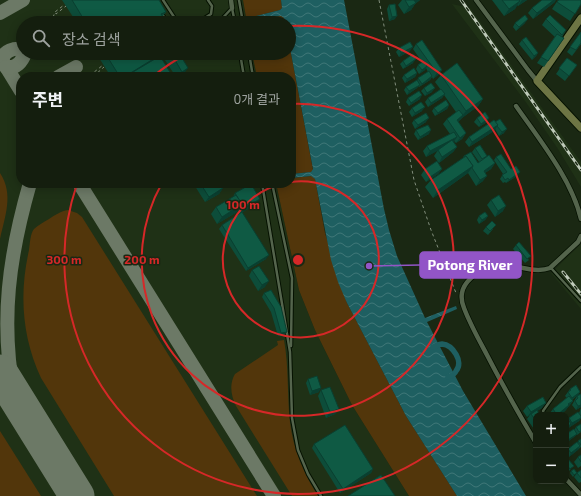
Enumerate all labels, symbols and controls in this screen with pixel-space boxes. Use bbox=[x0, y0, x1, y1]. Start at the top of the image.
search box bbox=[16, 16, 296, 60]
icon: search bbox=[30, 27, 52, 49]
text: 장소 검색 bbox=[62, 30, 121, 48]
text: 주변 bbox=[32, 89, 63, 109]
text: 0개 결과 bbox=[233, 91, 280, 107]
text: 100 m bbox=[226, 197, 260, 211]
text: 300 m bbox=[46, 252, 82, 266]
text: 200 m bbox=[124, 252, 160, 266]
callout: Potong River bbox=[420, 252, 521, 278]
centre of rings bbox=[291, 253, 305, 267]
text: Potong River bbox=[427, 256, 513, 273]
map controls bbox=[533, 412, 569, 484]
button: + bbox=[533, 412, 569, 448]
button: − bbox=[533, 448, 569, 484]

